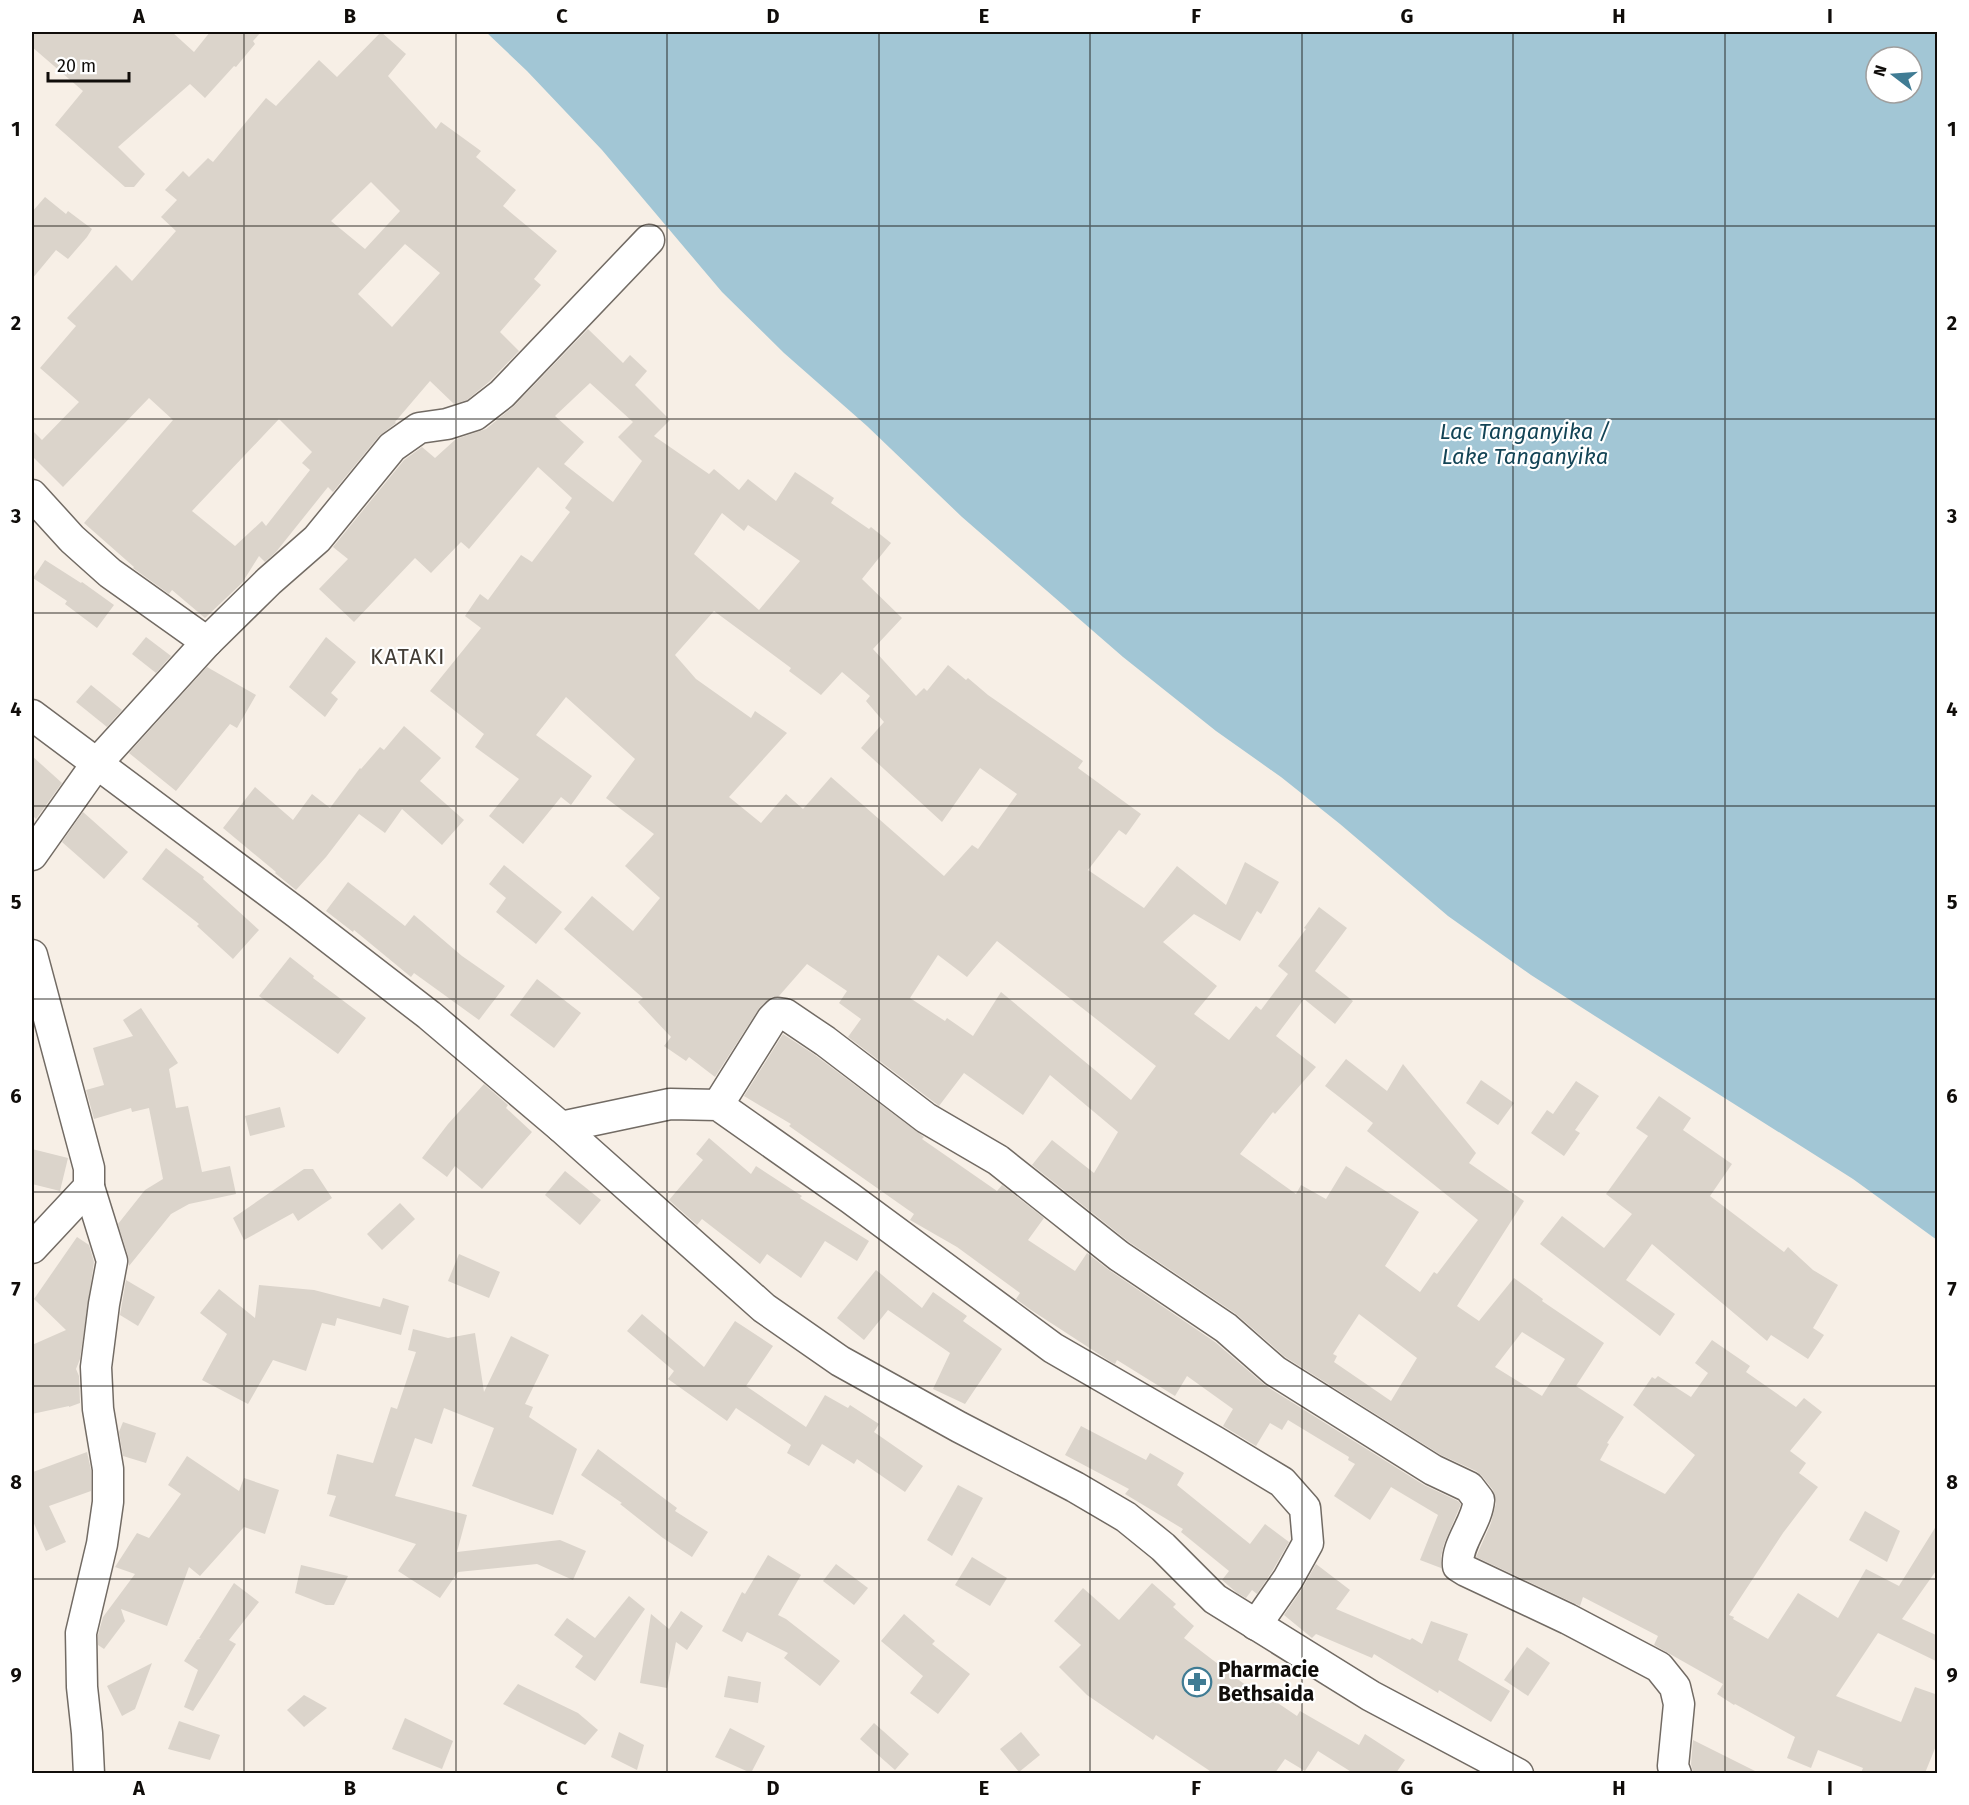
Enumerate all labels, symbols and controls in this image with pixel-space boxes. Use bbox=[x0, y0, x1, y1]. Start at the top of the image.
text: A bbox=[132, 4, 146, 28]
text: B bbox=[344, 4, 356, 28]
text: C bbox=[556, 4, 568, 28]
text: D bbox=[766, 4, 780, 28]
text: E bbox=[979, 4, 989, 28]
text: F bbox=[1191, 4, 1201, 28]
text: G bbox=[1401, 4, 1413, 28]
text: H bbox=[1612, 4, 1626, 28]
text: I bbox=[1827, 4, 1833, 28]
scale bar bbox=[48, 45, 129, 83]
north arrow bbox=[1864, 45, 1924, 105]
text: 20 m bbox=[57, 55, 96, 77]
text: N bbox=[1869, 63, 1891, 79]
text: 1 bbox=[11, 117, 21, 141]
text: 1 bbox=[1947, 117, 1957, 141]
text: 2 bbox=[11, 311, 21, 335]
text: 2 bbox=[1947, 311, 1957, 335]
water label: Lac Tanganyika / Lake Tanganyika bbox=[1440, 418, 1610, 470]
text: 3 bbox=[10, 504, 21, 528]
text: 3 bbox=[1946, 504, 1957, 528]
district label: KATAKI bbox=[370, 643, 446, 670]
text: 4 bbox=[10, 697, 22, 721]
text: 4 bbox=[1946, 697, 1958, 721]
text: 5 bbox=[11, 890, 22, 914]
text: 5 bbox=[1947, 890, 1958, 914]
text: 6 bbox=[10, 1084, 22, 1108]
text: 6 bbox=[1946, 1084, 1958, 1108]
text: 7 bbox=[11, 1277, 21, 1301]
text: 7 bbox=[1947, 1277, 1957, 1301]
text: 8 bbox=[10, 1470, 22, 1494]
text: 8 bbox=[1946, 1470, 1958, 1494]
place label: Pharmacie Bethsaida bbox=[1218, 1657, 1319, 1707]
text: 9 bbox=[10, 1663, 22, 1687]
text: 9 bbox=[1946, 1663, 1958, 1687]
pharmacy icon: Pharmacie Bethsaida bbox=[1181, 1666, 1213, 1698]
text: A bbox=[132, 1776, 146, 1800]
text: B bbox=[344, 1776, 356, 1800]
text: C bbox=[556, 1776, 568, 1800]
text: D bbox=[766, 1776, 780, 1800]
text: E bbox=[979, 1776, 989, 1800]
text: F bbox=[1191, 1776, 1201, 1800]
text: G bbox=[1401, 1776, 1413, 1800]
text: H bbox=[1612, 1776, 1626, 1800]
text: I bbox=[1827, 1776, 1833, 1800]

